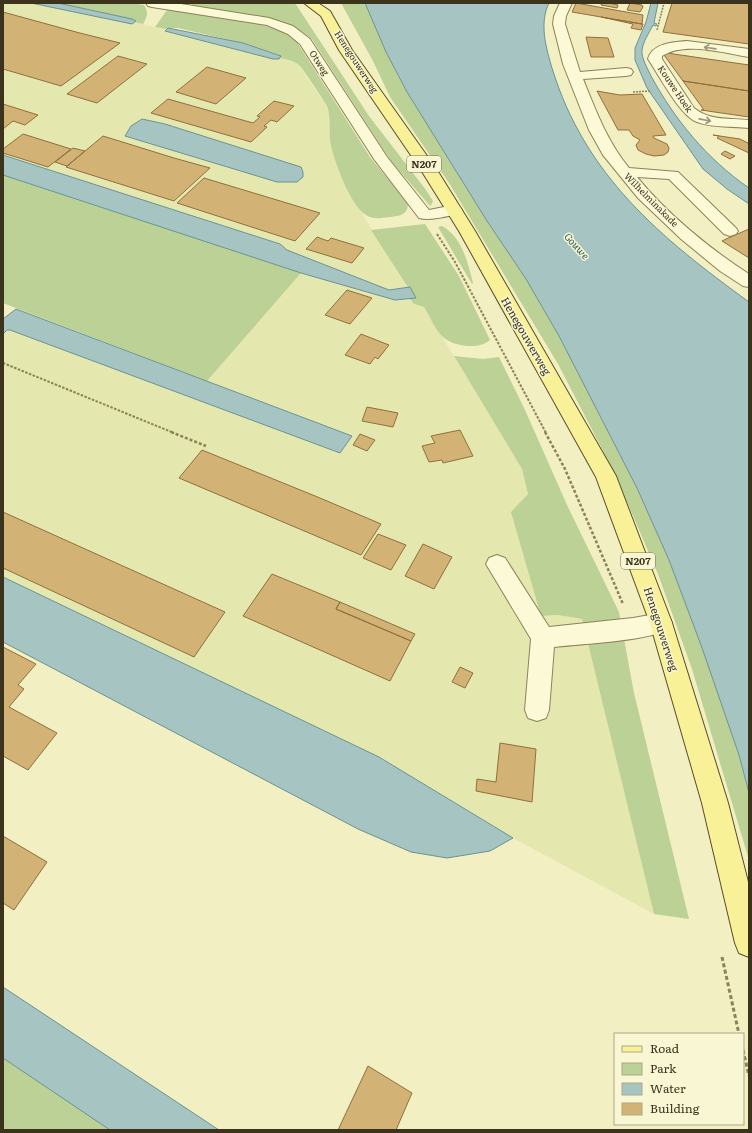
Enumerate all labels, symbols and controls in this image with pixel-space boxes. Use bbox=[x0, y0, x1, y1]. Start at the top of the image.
street label: Henegouwerweg bbox=[331, 27, 383, 96]
one-way arrow bbox=[704, 44, 717, 52]
street label: Otweg bbox=[306, 47, 334, 79]
street label: Kouwe Hoek bbox=[655, 62, 697, 115]
one-way arrow bbox=[698, 116, 711, 124]
road number: N207 bbox=[407, 156, 441, 172]
street label: Wilhelminakade bbox=[621, 169, 682, 230]
water label: Gouwe bbox=[561, 229, 594, 262]
street label: Henegouwerweg bbox=[498, 293, 556, 378]
road number: N207 bbox=[621, 553, 655, 569]
street label: Henegouwerweg bbox=[641, 584, 683, 674]
legend bbox=[614, 1033, 744, 1125]
text: Road bbox=[650, 1039, 680, 1057]
text: Park bbox=[650, 1059, 677, 1077]
text: Water bbox=[650, 1079, 686, 1097]
text: Building bbox=[650, 1099, 700, 1117]

